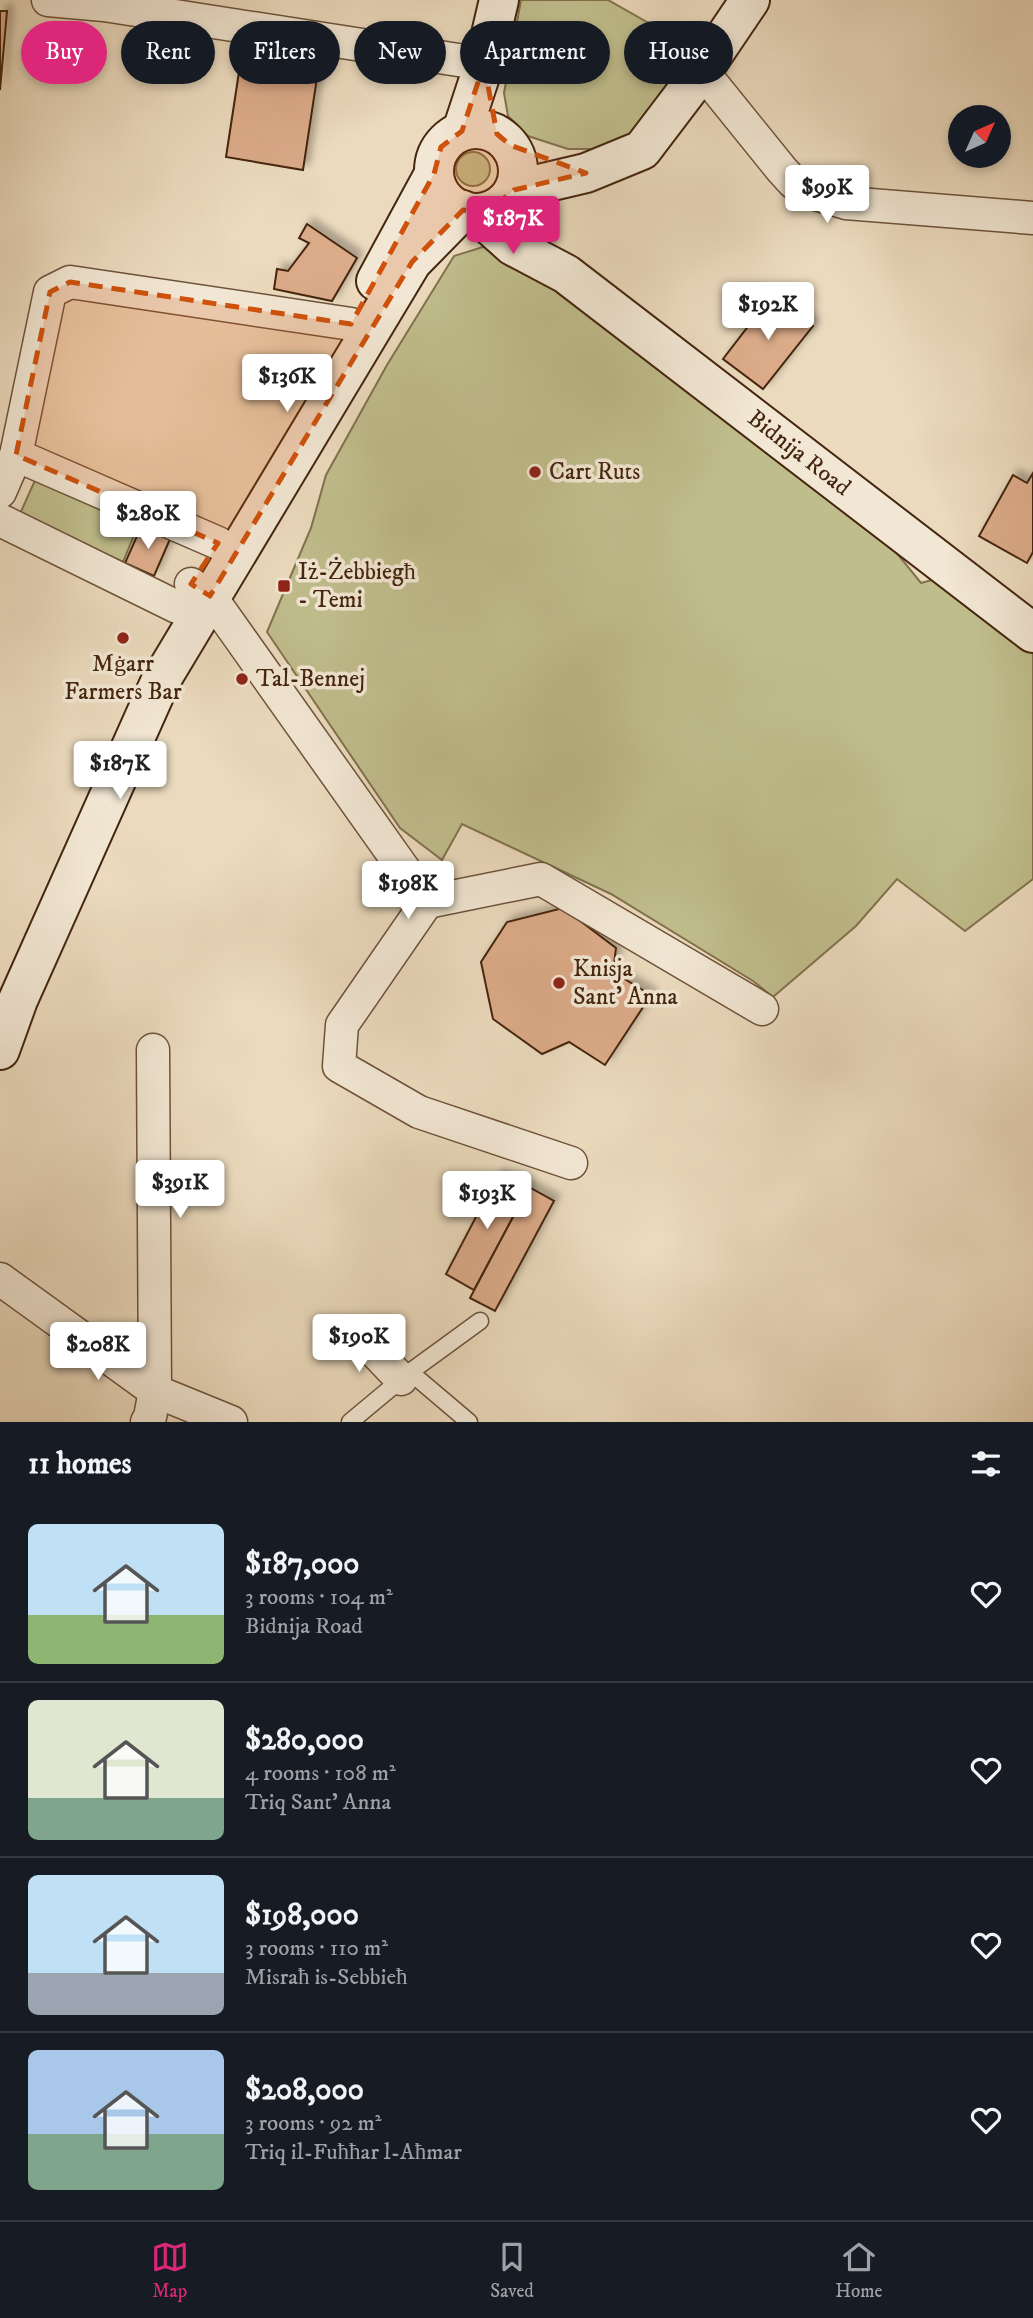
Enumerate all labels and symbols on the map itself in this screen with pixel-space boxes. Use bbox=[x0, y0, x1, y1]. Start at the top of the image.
north arrow bbox=[948, 105, 1012, 168]
pin: $99K bbox=[786, 166, 868, 225]
pin: $187K bbox=[464, 196, 562, 256]
pin: $192K bbox=[719, 282, 817, 342]
pin: $136K bbox=[238, 354, 336, 414]
street label: Bidnija Road bbox=[741, 403, 857, 503]
place label: Cart Ruts bbox=[549, 457, 640, 487]
marker: Cart Ruts bbox=[527, 464, 543, 480]
pin: $280K bbox=[99, 491, 197, 551]
place label: Iż-Żebbiegħ - Temi bbox=[298, 556, 416, 615]
marker: Iż-Żebbiegħ - Temi bbox=[276, 578, 292, 594]
marker: Mġarr Farmers Bar bbox=[115, 630, 131, 646]
place label: Mġarr Farmers Bar bbox=[64, 649, 182, 707]
place label: Tal-Bennej bbox=[256, 664, 365, 694]
marker: Tal-Bennej bbox=[234, 671, 250, 687]
pin: $187K bbox=[71, 742, 169, 801]
pin: $198K bbox=[359, 862, 457, 921]
place label: Knisja Sant' Anna bbox=[573, 954, 679, 1012]
marker: Knisja Sant' Anna bbox=[551, 975, 567, 991]
pin: $391K bbox=[131, 1160, 229, 1220]
pin: $193K bbox=[438, 1172, 536, 1231]
pin: $190K bbox=[310, 1314, 408, 1374]
pin: $208K bbox=[49, 1322, 147, 1382]

